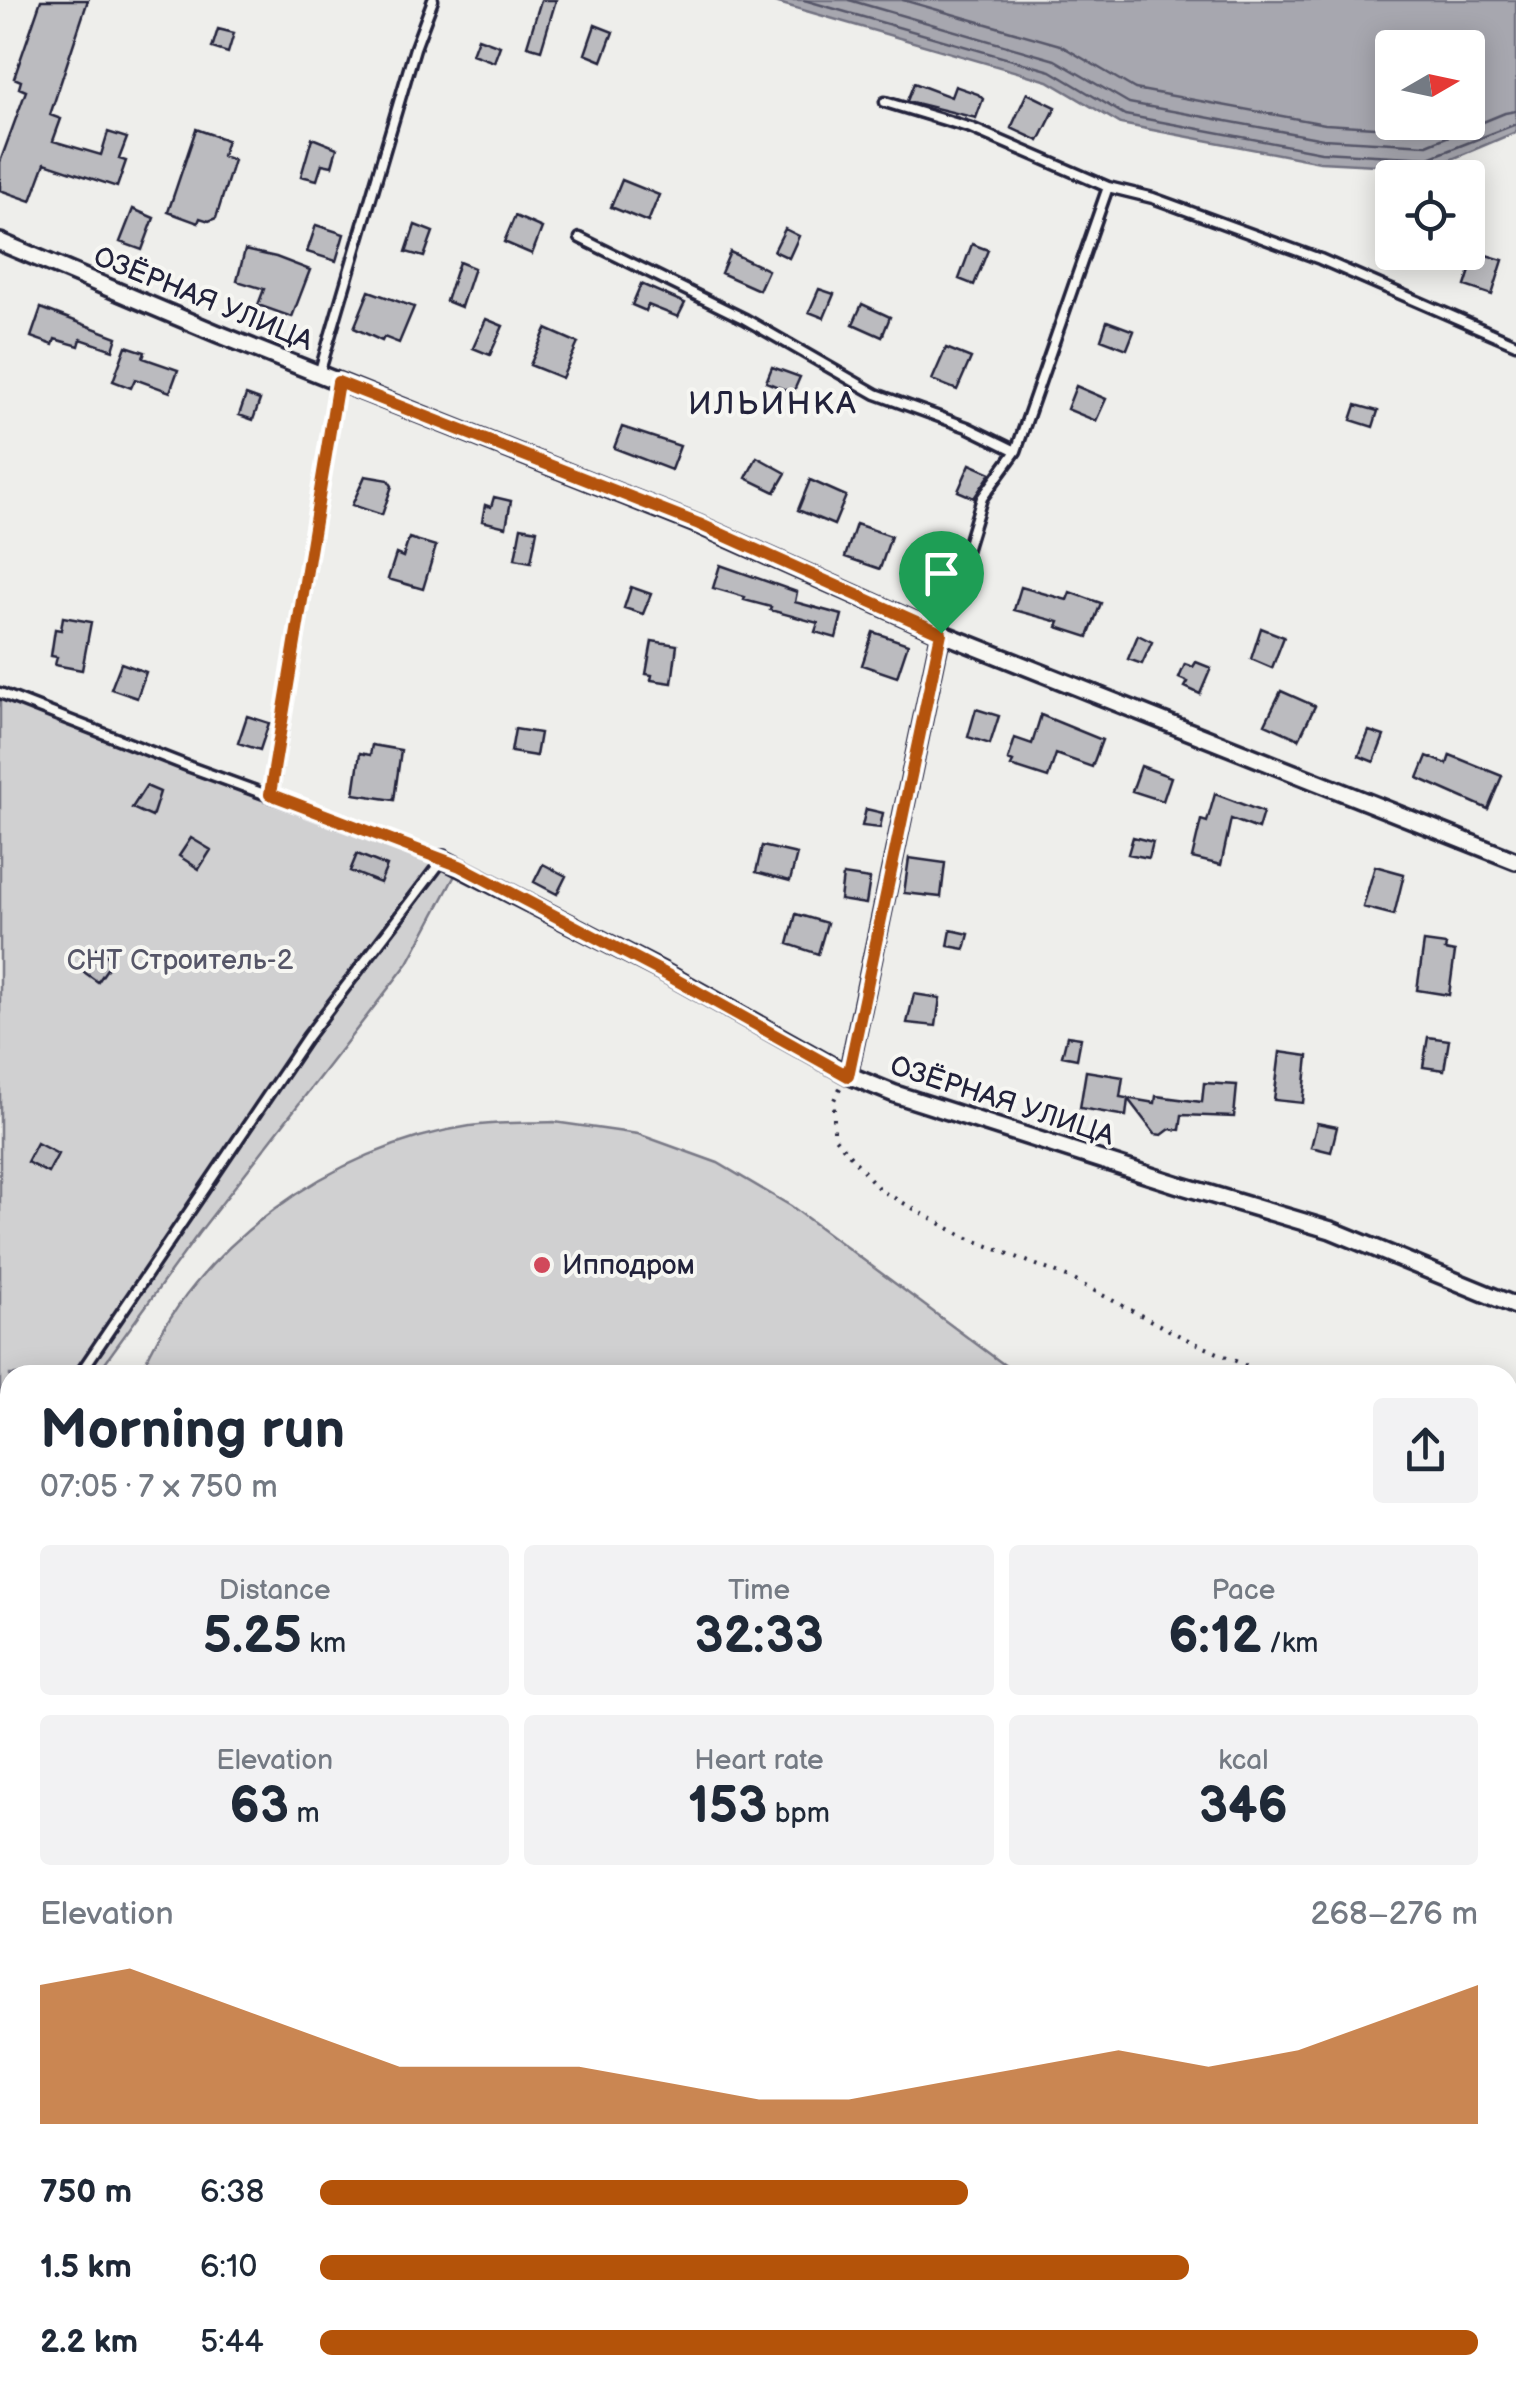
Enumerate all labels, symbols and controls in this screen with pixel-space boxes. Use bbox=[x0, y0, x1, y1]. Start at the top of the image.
north arrow bbox=[1375, 30, 1485, 140]
map controls bbox=[1375, 30, 1485, 270]
button: locate bbox=[1375, 160, 1485, 270]
street label: ОЗЁРНАЯ УЛИЦА bbox=[89, 240, 318, 358]
district label: ИЛЬИНКА bbox=[688, 385, 858, 424]
pin bbox=[899, 531, 984, 634]
icon: arrive bbox=[914, 546, 969, 601]
park label: СНТ Строитель-2 bbox=[67, 944, 294, 977]
street label: ОЗЁРНАЯ УЛИЦА bbox=[886, 1049, 1119, 1153]
place label: Ипподром bbox=[562, 1249, 695, 1282]
marker: Ипподром bbox=[531, 1254, 553, 1276]
text: Morning run bbox=[40, 1397, 345, 1464]
button: share bbox=[1373, 1398, 1478, 1503]
text: 07:05 · 7 × 750 m bbox=[40, 1468, 278, 1507]
text: Distance bbox=[219, 1574, 331, 1607]
text: Time bbox=[728, 1574, 790, 1607]
text: Pace bbox=[1211, 1574, 1275, 1607]
text: 5.25 bbox=[203, 1607, 302, 1667]
text: 32:33 bbox=[694, 1607, 824, 1667]
text: 6:12 bbox=[1168, 1607, 1261, 1667]
text: km bbox=[302, 1627, 346, 1660]
text: /km bbox=[1261, 1627, 1319, 1660]
text: Elevation bbox=[216, 1744, 333, 1777]
text: Heart rate bbox=[694, 1744, 824, 1777]
text: kcal bbox=[1218, 1744, 1268, 1777]
text: 63 bbox=[230, 1777, 289, 1837]
text: 153 bbox=[688, 1777, 767, 1837]
text: 346 bbox=[1199, 1777, 1288, 1837]
text: m bbox=[289, 1797, 320, 1830]
text: bpm bbox=[767, 1797, 830, 1830]
text: Elevation bbox=[40, 1895, 173, 1934]
text: 268–276 m bbox=[1311, 1895, 1478, 1934]
text: 750 m bbox=[40, 2173, 132, 2212]
text: 6:38 bbox=[200, 2173, 264, 2212]
text: 1.5 km bbox=[40, 2248, 132, 2287]
text: 6:10 bbox=[200, 2248, 257, 2287]
text: 2.2 km bbox=[40, 2323, 138, 2362]
text: 5:44 bbox=[200, 2323, 264, 2362]

